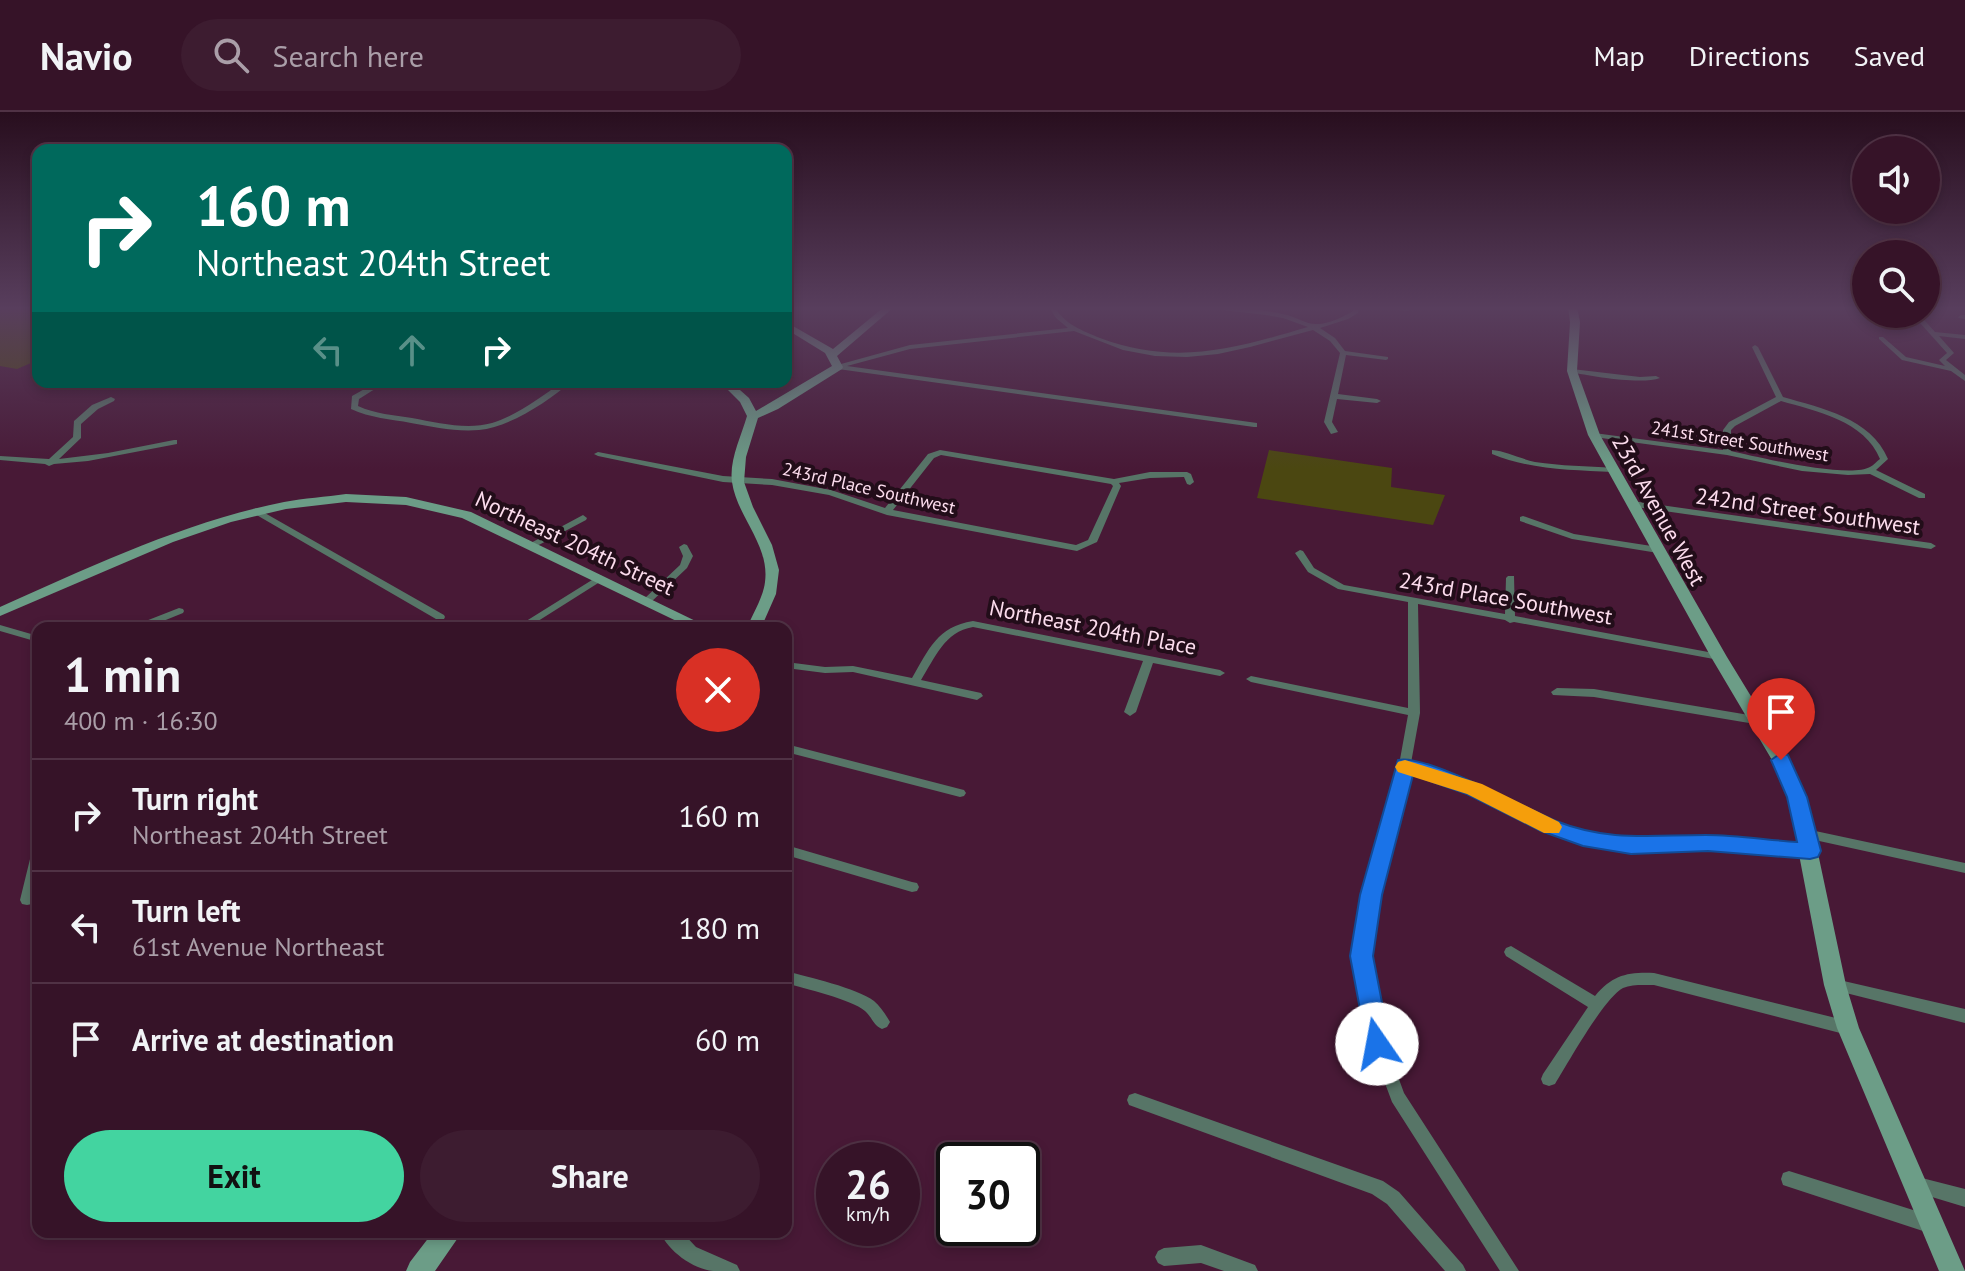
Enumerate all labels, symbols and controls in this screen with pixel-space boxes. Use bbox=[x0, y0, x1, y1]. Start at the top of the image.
search box bbox=[181, 19, 741, 91]
text: Navio bbox=[40, 31, 133, 80]
icon: search bbox=[209, 33, 253, 77]
text: Search here bbox=[273, 36, 424, 75]
text: Map bbox=[1594, 37, 1645, 74]
text: Directions bbox=[1689, 37, 1810, 74]
text: Saved bbox=[1854, 37, 1925, 74]
map controls bbox=[1852, 136, 1940, 328]
button: sound bbox=[1852, 136, 1940, 224]
text: 160 m bbox=[196, 169, 351, 241]
icon: right bbox=[64, 176, 168, 280]
text: Northeast 204th Street bbox=[196, 239, 550, 286]
button: search bbox=[1852, 240, 1940, 328]
icon: left bbox=[306, 328, 350, 372]
icon: ahead bbox=[390, 328, 434, 372]
icon: right bbox=[474, 328, 518, 372]
street label: 241st Street Southwest bbox=[1650, 416, 1830, 466]
street label: 23rd Avenue West bbox=[1606, 430, 1712, 591]
street label: 243rd Place Southwest bbox=[780, 457, 958, 519]
street label: 242nd Street Southwest bbox=[1694, 481, 1923, 541]
street label: Northeast 204th Street bbox=[471, 485, 679, 602]
street label: 243rd Place Southwest bbox=[1397, 565, 1615, 631]
street label: Northeast 204th Place bbox=[987, 593, 1199, 661]
text: 1 min bbox=[64, 643, 181, 705]
button: close bbox=[676, 648, 760, 732]
pin bbox=[1747, 678, 1815, 760]
icon: arrive bbox=[1759, 690, 1803, 734]
text: 400 m · 16:30 bbox=[64, 704, 218, 737]
text: Turn right bbox=[132, 779, 258, 818]
icon: right bbox=[64, 793, 108, 837]
text: 160 m bbox=[679, 796, 760, 835]
text: Northeast 204th Street bbox=[132, 818, 388, 851]
text: Turn left bbox=[132, 891, 240, 930]
icon: left bbox=[64, 905, 108, 949]
text: 180 m bbox=[679, 908, 760, 947]
text: 61st Avenue Northeast bbox=[132, 930, 384, 963]
position arrow bbox=[1335, 1002, 1419, 1086]
icon: arrive bbox=[64, 1017, 108, 1061]
text: Arrive at destination bbox=[132, 1020, 394, 1059]
text: 60 m bbox=[695, 1020, 760, 1059]
button: Exit bbox=[64, 1130, 404, 1222]
button: Share bbox=[420, 1130, 760, 1222]
speed limit sign: 30 bbox=[936, 1142, 1040, 1246]
text: 26 bbox=[845, 1158, 891, 1210]
text: km/h bbox=[846, 1201, 890, 1227]

